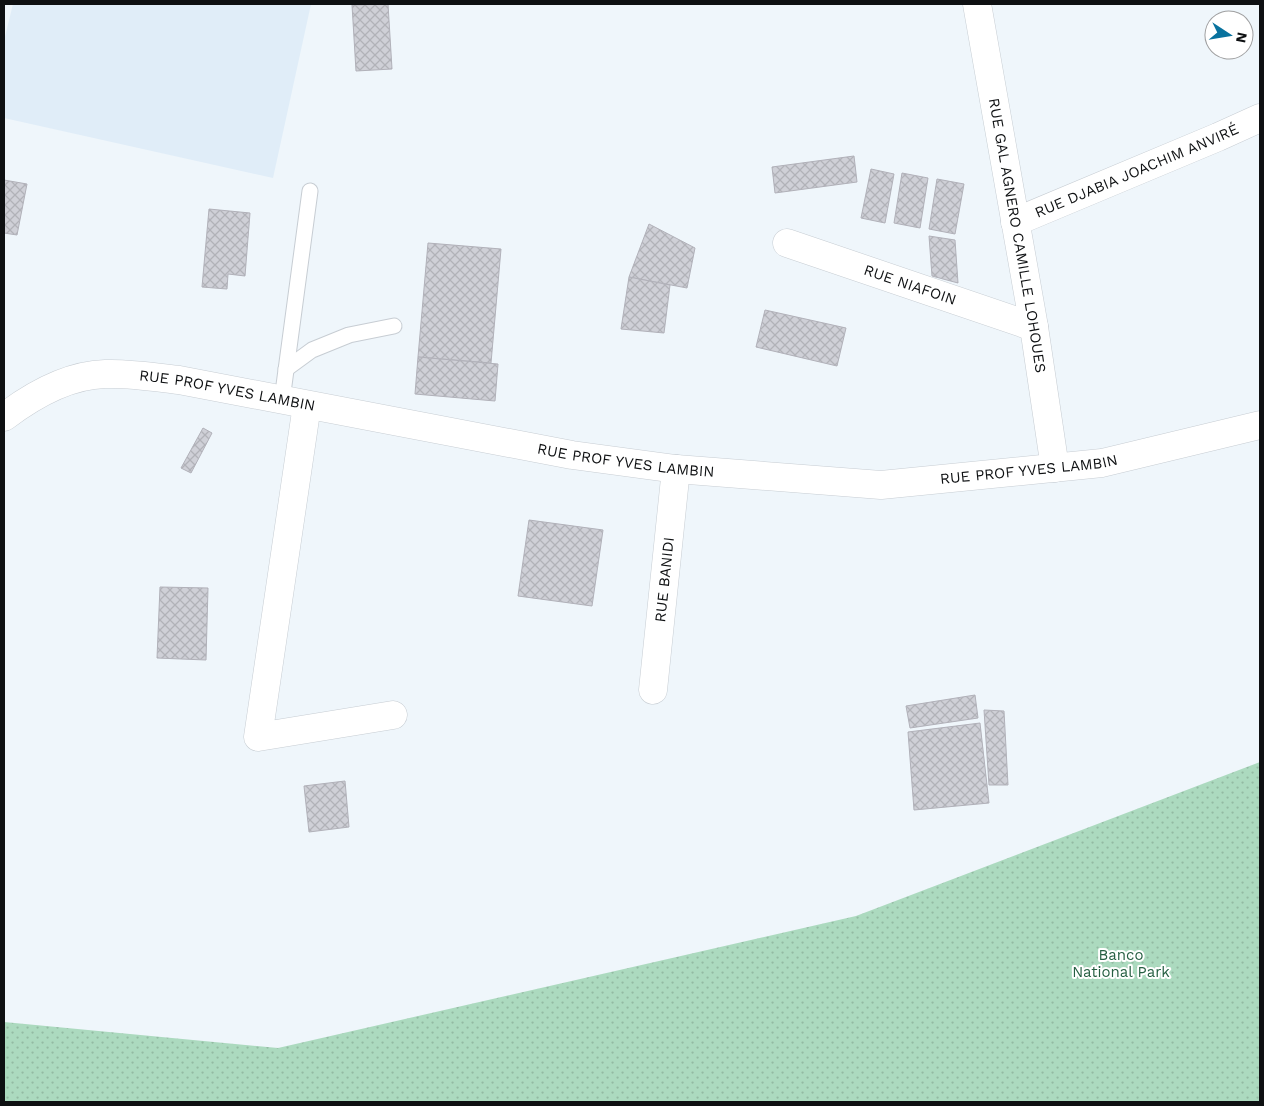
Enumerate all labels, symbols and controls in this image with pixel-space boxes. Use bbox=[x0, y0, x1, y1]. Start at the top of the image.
north arrow bbox=[1204, 10, 1254, 60]
text: N bbox=[1233, 31, 1251, 44]
street label: RUE GAL AGNERO CAMILLE LOHOUES bbox=[985, 97, 1050, 374]
street label: RUE DJABIA JOACHIM ANVIRÉ bbox=[1032, 120, 1241, 222]
street label: RUE NIAFOIN bbox=[862, 261, 959, 309]
street label: RUE PROF YVES LAMBIN bbox=[138, 366, 317, 415]
street label: RUE PROF YVES LAMBIN bbox=[536, 440, 715, 481]
street label: RUE PROF YVES LAMBIN bbox=[939, 451, 1119, 488]
street label: RUE BANIDI bbox=[651, 536, 678, 623]
park label: Banco National Park bbox=[1072, 946, 1170, 981]

